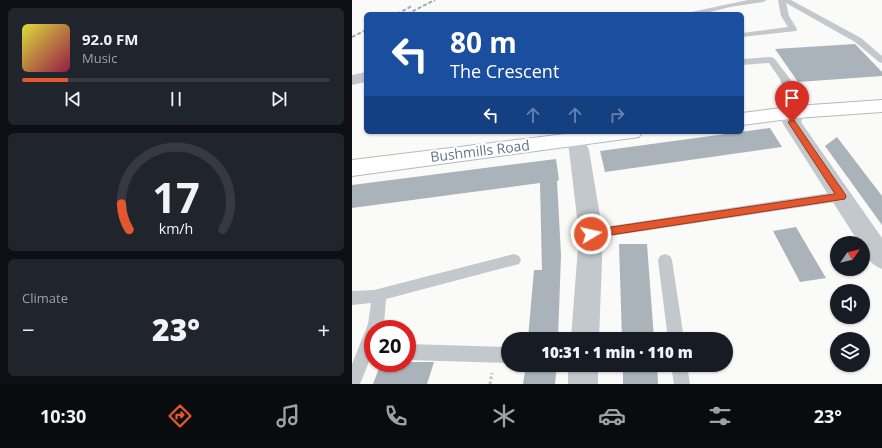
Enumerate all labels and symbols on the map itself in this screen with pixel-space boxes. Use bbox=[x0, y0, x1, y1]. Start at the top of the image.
pin bbox=[775, 81, 809, 122]
street label: Bushmills Road bbox=[429, 135, 531, 166]
position arrow bbox=[570, 213, 612, 255]
north arrow bbox=[830, 236, 870, 276]
speed limit sign: 20 bbox=[364, 320, 416, 372]

